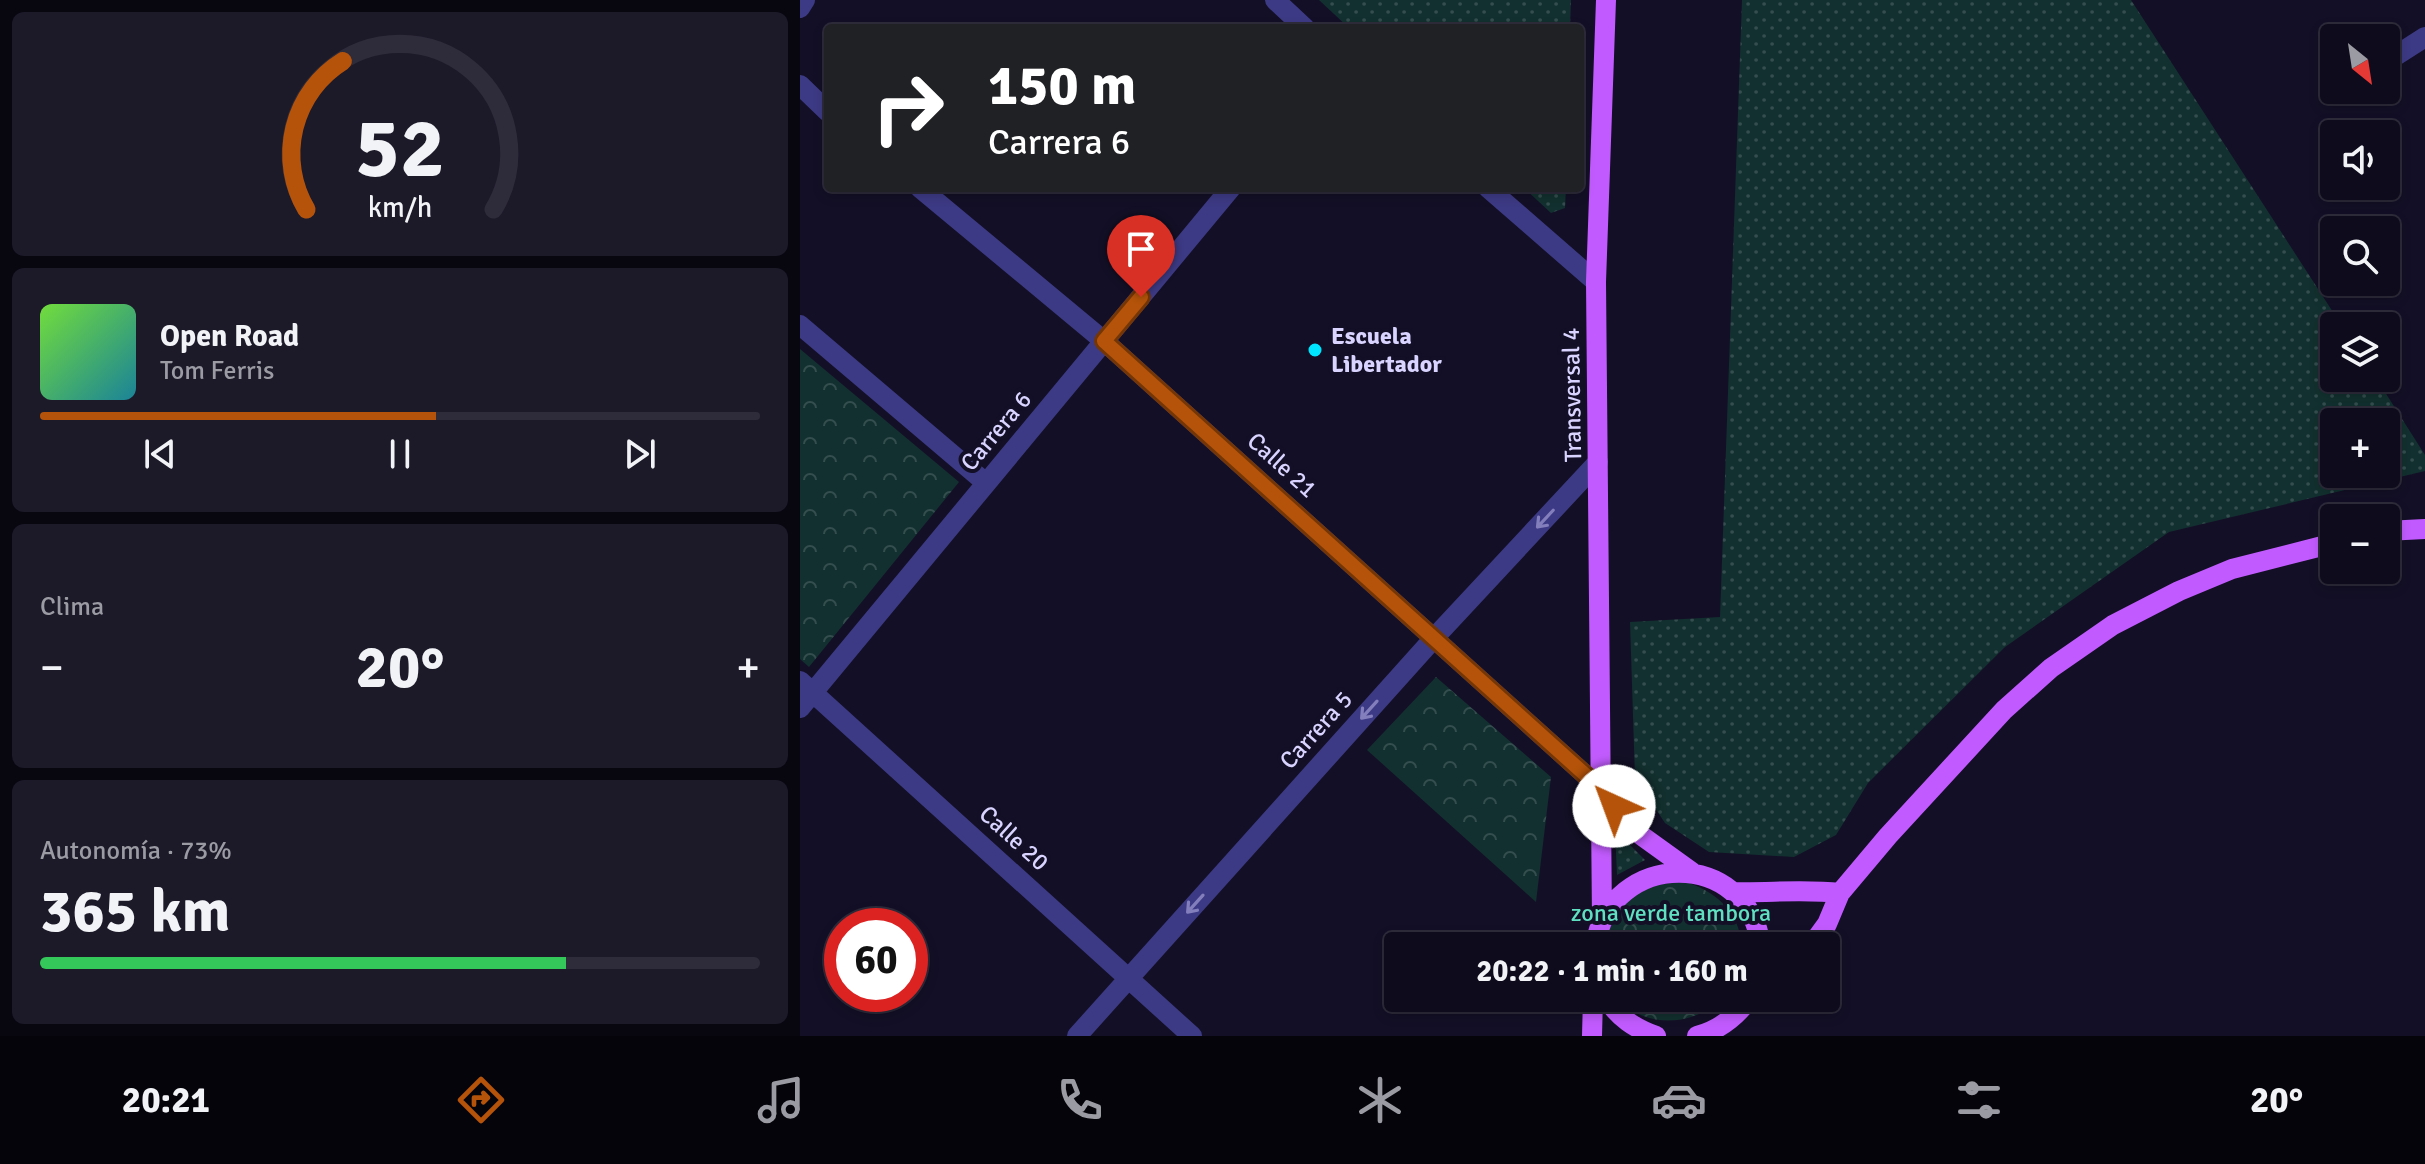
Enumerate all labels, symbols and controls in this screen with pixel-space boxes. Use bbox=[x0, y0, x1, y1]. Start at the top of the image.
north arrow bbox=[2320, 24, 2400, 104]
map controls bbox=[2320, 24, 2400, 584]
text: 150 m bbox=[988, 51, 1136, 120]
icon: right bbox=[856, 56, 960, 160]
text: 52 bbox=[355, 98, 445, 200]
text: Carrera 6 bbox=[988, 120, 1130, 165]
button: sound bbox=[2320, 120, 2400, 200]
text: km/h bbox=[368, 190, 432, 225]
pin bbox=[1107, 215, 1175, 297]
button: search bbox=[2320, 216, 2400, 296]
icon: arrive bbox=[1119, 227, 1163, 271]
button: layers bbox=[2320, 312, 2400, 392]
text: Open Road bbox=[160, 318, 299, 355]
place label: Escuela Libertador bbox=[1331, 321, 1442, 379]
street label: Transversal 4 bbox=[1556, 327, 1588, 462]
marker: Escuela Libertador bbox=[1306, 341, 1324, 359]
text: Tom Ferris bbox=[160, 355, 274, 387]
street label: Carrera 6 bbox=[954, 385, 1038, 477]
button: + bbox=[2320, 408, 2400, 488]
street label: Calle 21 bbox=[1241, 426, 1323, 504]
icon: previous bbox=[138, 432, 182, 476]
icon: pause bbox=[378, 432, 422, 476]
icon: next bbox=[618, 432, 662, 476]
button: − bbox=[2320, 504, 2400, 584]
one-way arrow bbox=[1536, 509, 1555, 528]
text: Clima bbox=[40, 591, 104, 623]
text: 20° bbox=[356, 631, 444, 705]
text: − bbox=[40, 641, 64, 695]
text: + bbox=[736, 641, 760, 695]
street label: Carrera 5 bbox=[1273, 685, 1359, 775]
one-way arrow bbox=[1360, 700, 1378, 720]
position arrow bbox=[1572, 764, 1656, 848]
street label: Calle 20 bbox=[973, 799, 1055, 877]
text: Autonomía · 73% bbox=[40, 835, 232, 867]
text: 365 km bbox=[40, 875, 230, 949]
one-way arrow bbox=[1186, 893, 1204, 913]
park label: zona verde tambora bbox=[1571, 898, 1771, 928]
speed limit sign: 60 bbox=[824, 908, 928, 1012]
text: 20:22 · 1 min · 160 m bbox=[1476, 953, 1748, 990]
icon: directions bbox=[453, 1072, 509, 1128]
icon: music bbox=[753, 1072, 809, 1128]
icon: phone bbox=[1052, 1072, 1108, 1128]
icon: climate bbox=[1352, 1072, 1408, 1128]
icon: car bbox=[1651, 1072, 1707, 1128]
icon: filters bbox=[1951, 1072, 2007, 1128]
text: 20:21 bbox=[122, 1078, 210, 1123]
text: 20° bbox=[2250, 1078, 2303, 1123]

